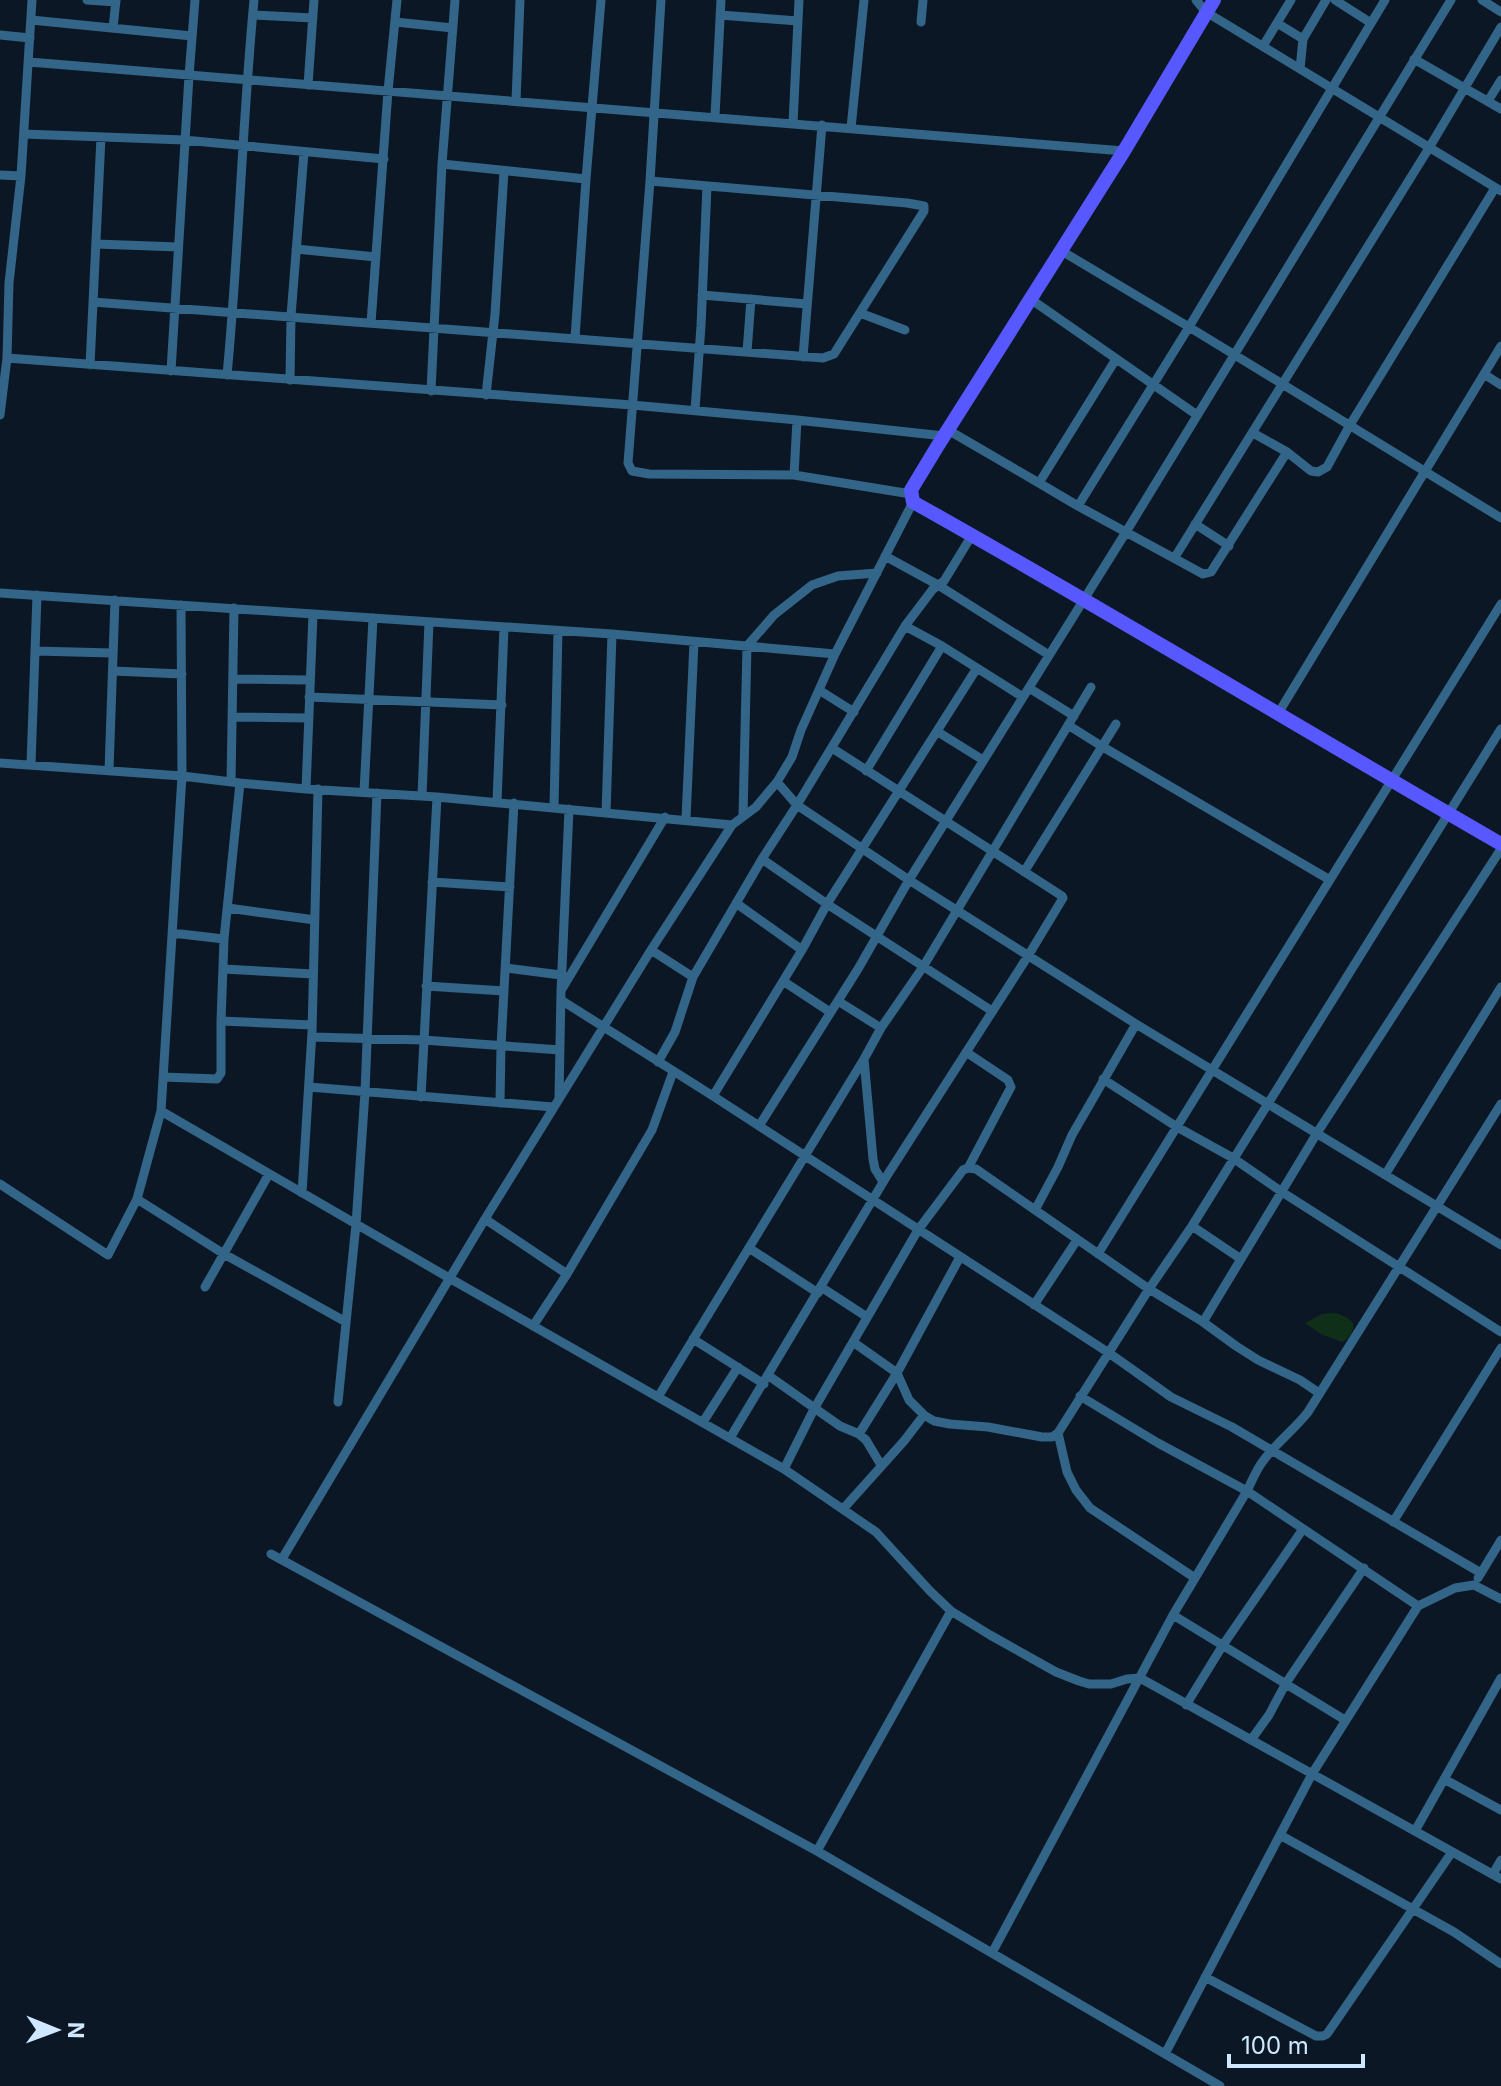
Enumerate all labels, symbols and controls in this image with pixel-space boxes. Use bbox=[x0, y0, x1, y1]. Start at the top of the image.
north arrow bbox=[16, 1990, 96, 2070]
scale bar bbox=[1229, 2018, 1363, 2068]
text: N bbox=[63, 2022, 89, 2039]
text: 100 m bbox=[1241, 2031, 1309, 2060]

